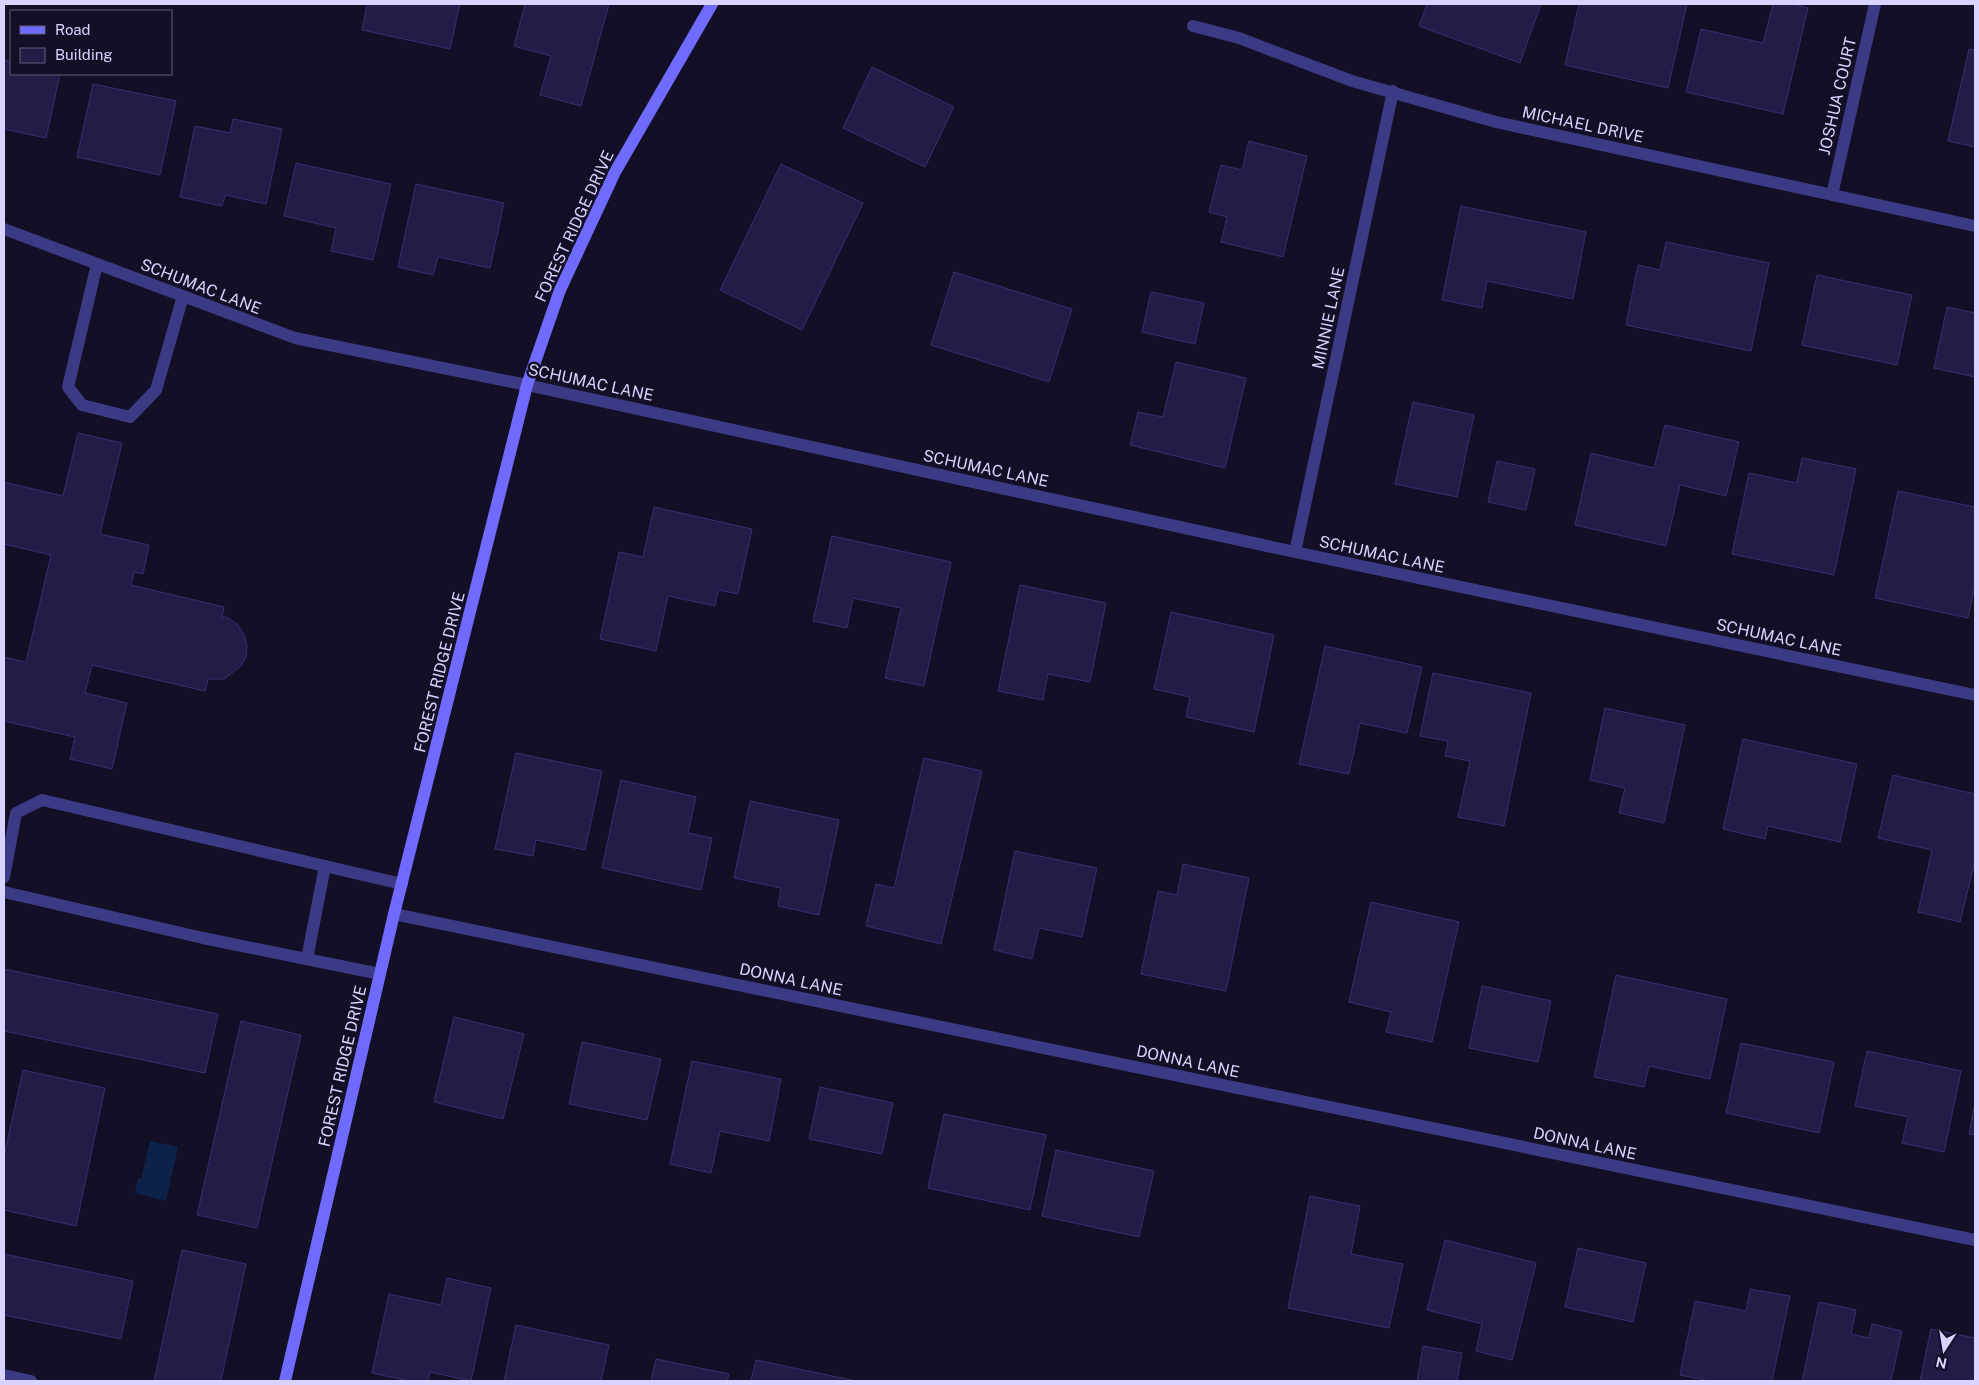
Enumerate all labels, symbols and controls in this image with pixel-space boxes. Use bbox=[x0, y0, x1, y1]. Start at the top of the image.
legend bbox=[10, 10, 172, 75]
text: Road bbox=[55, 21, 91, 38]
street label: JOSHUA COURT bbox=[1815, 35, 1860, 157]
text: Building bbox=[55, 46, 113, 63]
street label: MICHAEL DRIVE bbox=[1520, 102, 1645, 147]
street label: FOREST RIDGE DRIVE bbox=[531, 147, 618, 305]
street label: SCHUMAC LANE bbox=[138, 255, 264, 318]
street label: MINNIE LANE bbox=[1308, 265, 1349, 371]
street label: SCHUMAC LANE bbox=[527, 360, 655, 405]
street label: SCHUMAC LANE bbox=[922, 446, 1050, 491]
street label: SCHUMAC LANE bbox=[1318, 532, 1446, 577]
street label: FOREST RIDGE DRIVE bbox=[410, 590, 469, 754]
street label: SCHUMAC LANE bbox=[1715, 615, 1843, 660]
street label: DONNA LANE bbox=[738, 959, 844, 1000]
street label: FOREST RIDGE DRIVE bbox=[315, 984, 370, 1149]
street label: DONNA LANE bbox=[1135, 1041, 1241, 1082]
street label: DONNA LANE bbox=[1532, 1123, 1638, 1164]
north arrow bbox=[1919, 1325, 1969, 1375]
text: N bbox=[1934, 1354, 1948, 1372]

